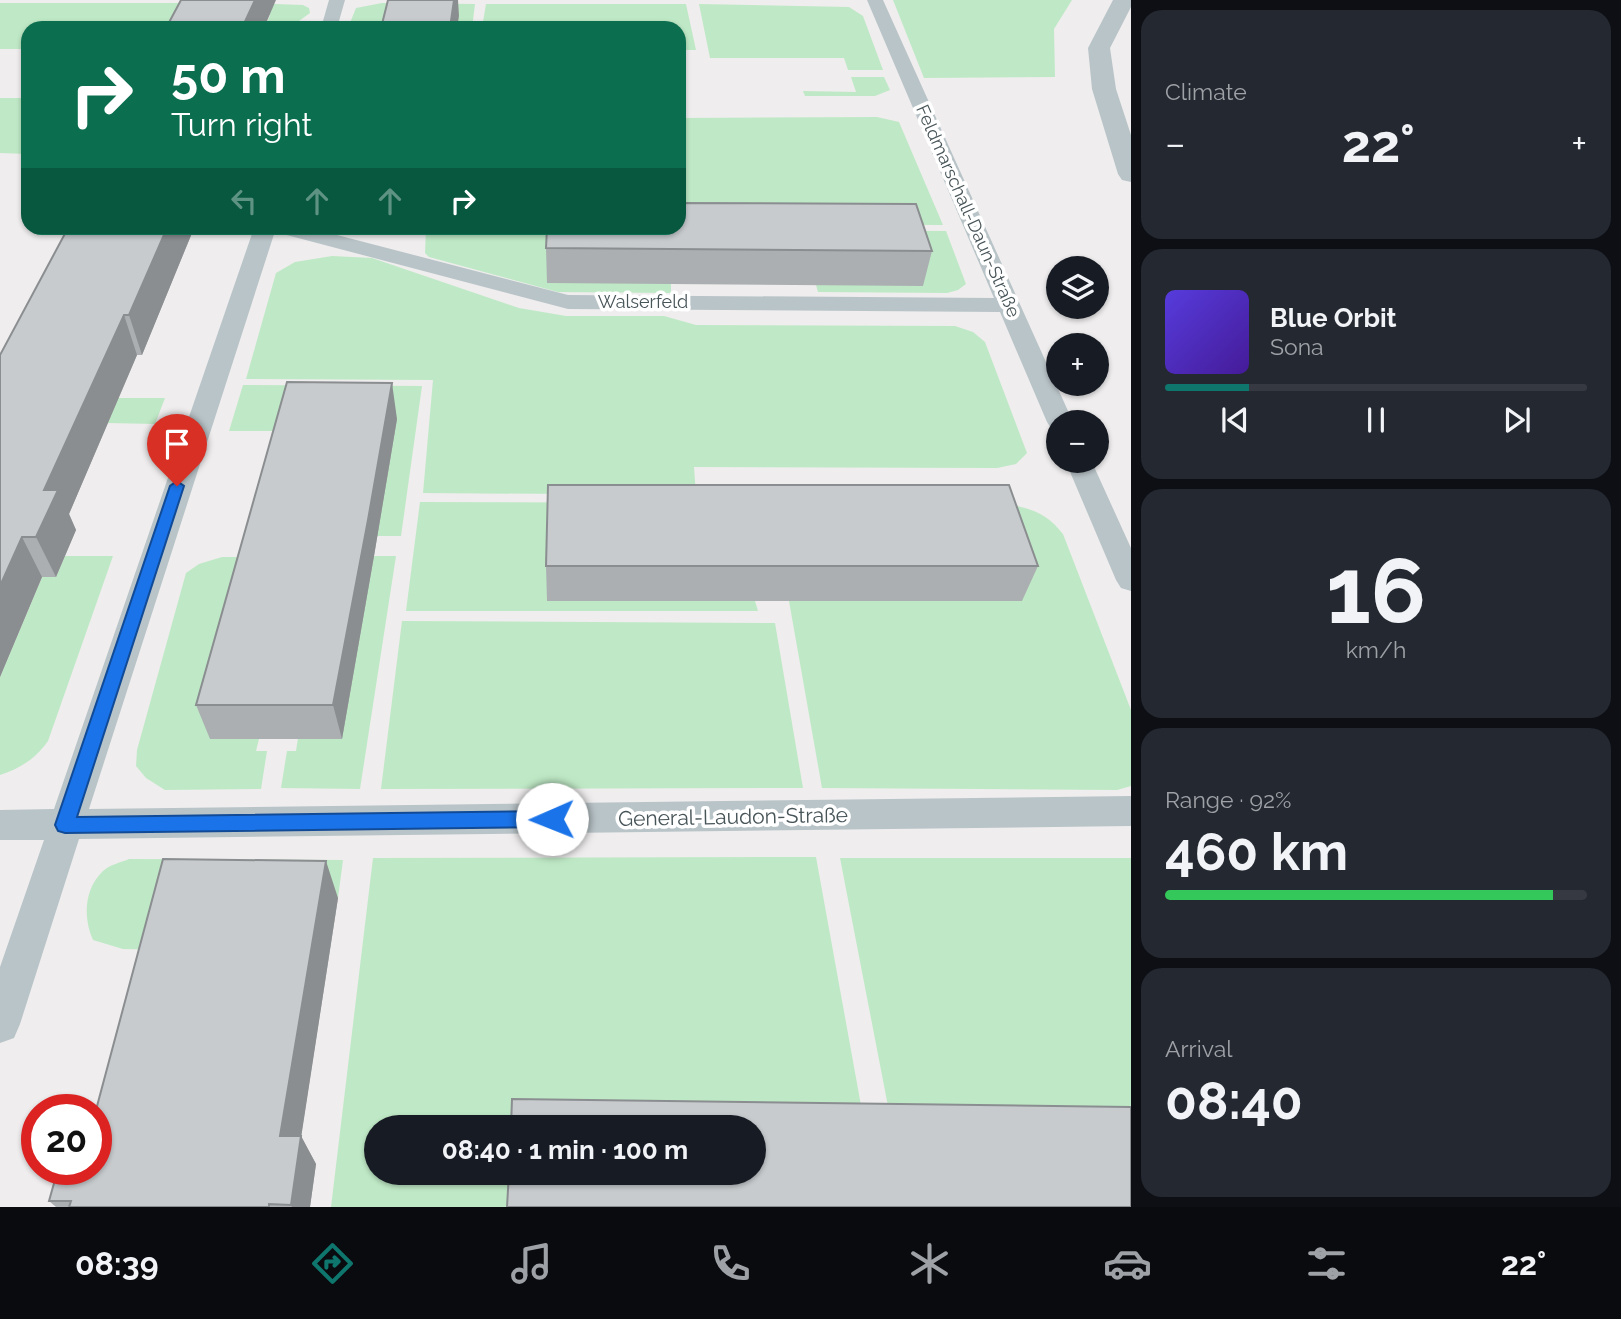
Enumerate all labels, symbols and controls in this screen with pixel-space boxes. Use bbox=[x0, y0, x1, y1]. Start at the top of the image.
text: 50 m bbox=[171, 47, 286, 104]
icon: right bbox=[56, 49, 147, 140]
text: Climate bbox=[1165, 78, 1247, 105]
street label: Feldmarschall-Daun-Straße bbox=[912, 101, 1025, 321]
text: Turn right bbox=[171, 106, 312, 143]
text: 22° bbox=[1342, 113, 1415, 174]
text: − bbox=[1165, 121, 1185, 166]
text: + bbox=[1571, 121, 1587, 166]
icon: left bbox=[225, 182, 263, 220]
icon: ahead bbox=[298, 182, 336, 220]
icon: ahead bbox=[371, 182, 409, 220]
icon: right bbox=[444, 182, 482, 220]
map controls bbox=[1046, 256, 1109, 473]
button: layers bbox=[1046, 256, 1109, 319]
street label: Walserfeld bbox=[598, 291, 688, 312]
text: Blue Orbit bbox=[1270, 303, 1397, 333]
button: + bbox=[1046, 333, 1109, 396]
text: Sona bbox=[1270, 333, 1324, 360]
icon: previous bbox=[1216, 401, 1254, 439]
icon: pause bbox=[1357, 401, 1395, 439]
icon: next bbox=[1498, 401, 1536, 439]
button: − bbox=[1046, 410, 1109, 473]
pin bbox=[147, 414, 207, 486]
icon: arrive bbox=[158, 425, 196, 463]
text: 16 bbox=[1326, 537, 1426, 644]
text: km/h bbox=[1346, 636, 1406, 663]
position arrow bbox=[515, 782, 589, 856]
text: Range · 92% bbox=[1165, 786, 1291, 813]
street label: General-Laudon-Straße bbox=[618, 802, 848, 831]
text: 460 km bbox=[1165, 821, 1348, 882]
text: Arrival bbox=[1165, 1035, 1232, 1062]
text: 08:40 bbox=[1165, 1070, 1303, 1131]
speed limit sign: 20 bbox=[21, 1094, 112, 1185]
text: 08:40 · 1 min · 100 m bbox=[442, 1135, 688, 1165]
icon: directions bbox=[308, 1239, 357, 1288]
icon: music bbox=[507, 1239, 556, 1288]
icon: phone bbox=[706, 1239, 755, 1288]
icon: climate bbox=[905, 1239, 954, 1288]
icon: car bbox=[1103, 1239, 1152, 1288]
icon: filters bbox=[1302, 1239, 1351, 1288]
text: 08:39 bbox=[75, 1245, 158, 1282]
text: 22° bbox=[1501, 1245, 1546, 1282]

